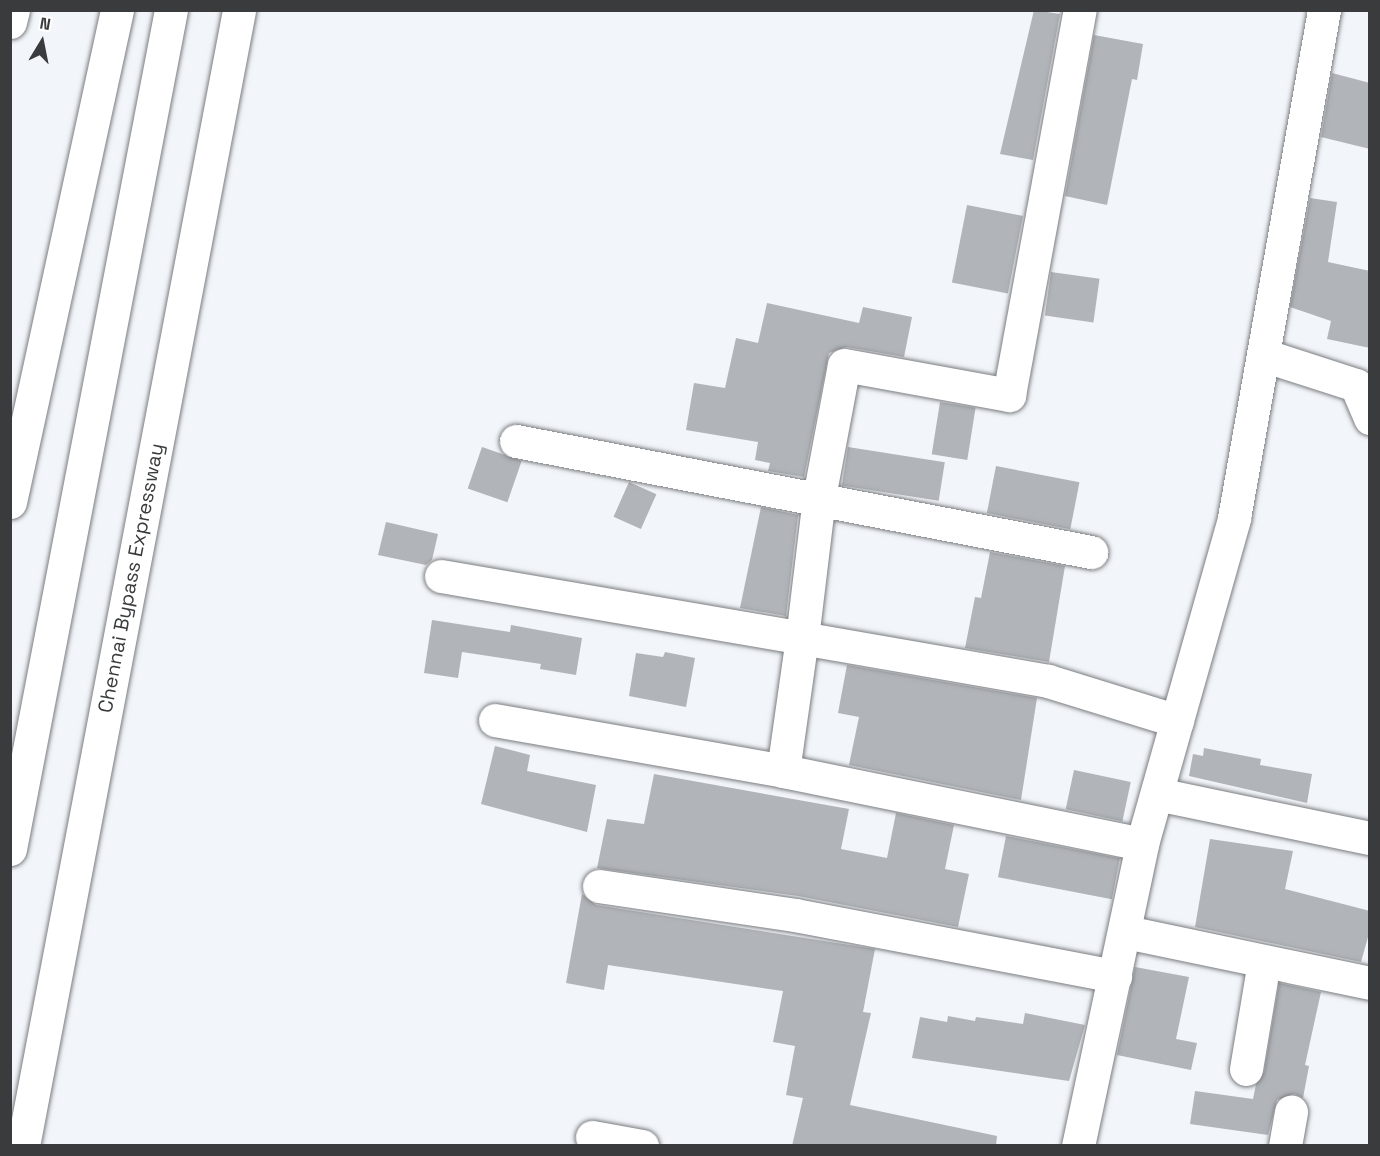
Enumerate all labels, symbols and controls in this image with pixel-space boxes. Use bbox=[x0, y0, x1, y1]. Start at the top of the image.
north arrow bbox=[12, 12, 72, 72]
text: N bbox=[38, 13, 52, 35]
street label: Chennai Bypass Expressway bbox=[93, 441, 169, 715]

